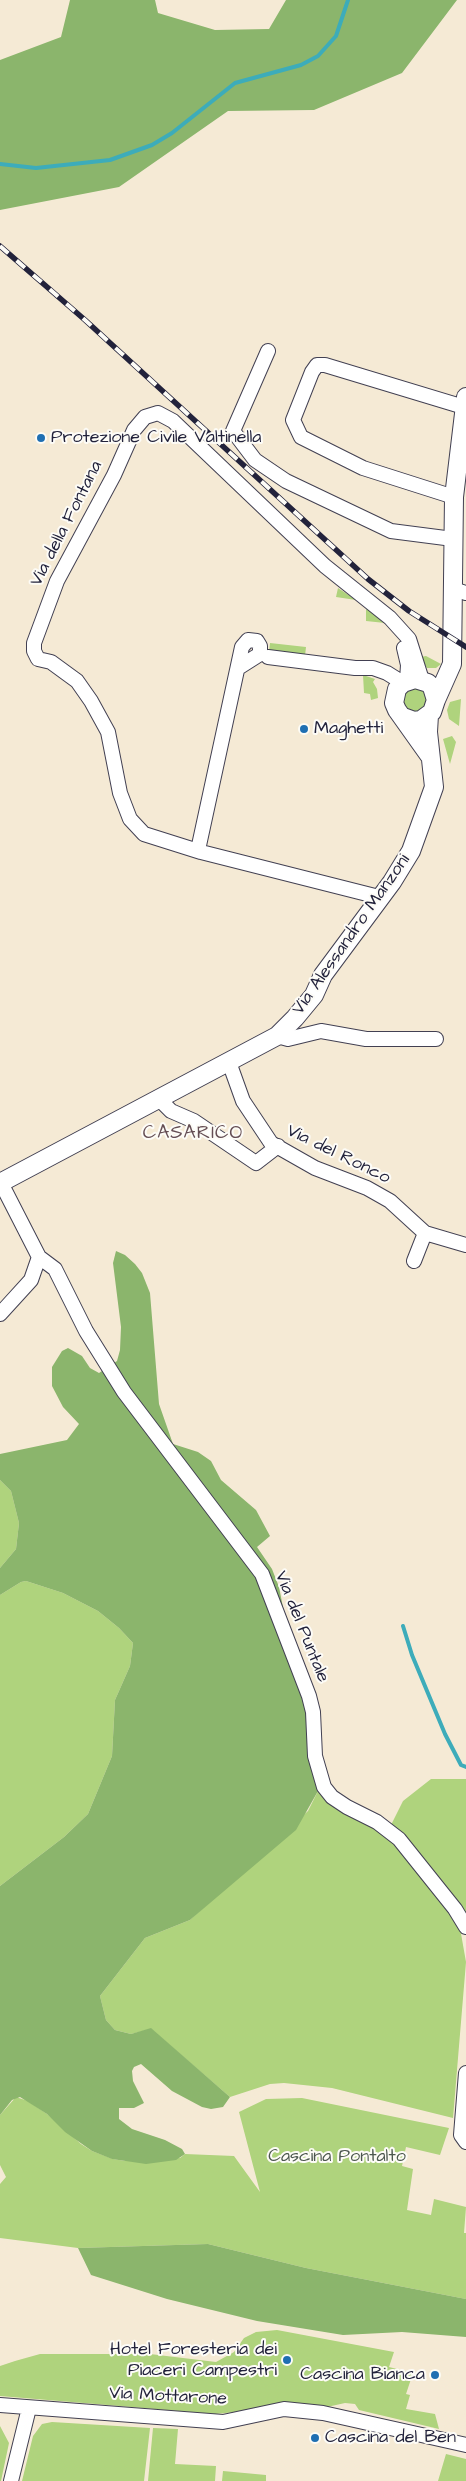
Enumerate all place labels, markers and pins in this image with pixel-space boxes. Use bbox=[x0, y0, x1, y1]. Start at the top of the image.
place label: Protezione Civile Valtinella bbox=[51, 427, 261, 449]
marker: Protezione Civile Valtinella bbox=[35, 432, 47, 444]
place label: Maghetti bbox=[314, 718, 383, 740]
marker: Maghetti bbox=[298, 723, 310, 735]
place label: Hotel Foresteria dei Piaceri Campestri bbox=[110, 2339, 277, 2382]
marker: Hotel Foresteria dei Piaceri Campestri bbox=[281, 2354, 293, 2366]
place label: Cascina Bianca bbox=[300, 2364, 425, 2386]
marker: Cascina Bianca bbox=[429, 2369, 441, 2381]
place label: Cascina del Ben bbox=[325, 2427, 456, 2449]
marker: Cascina del Ben bbox=[309, 2432, 321, 2444]

